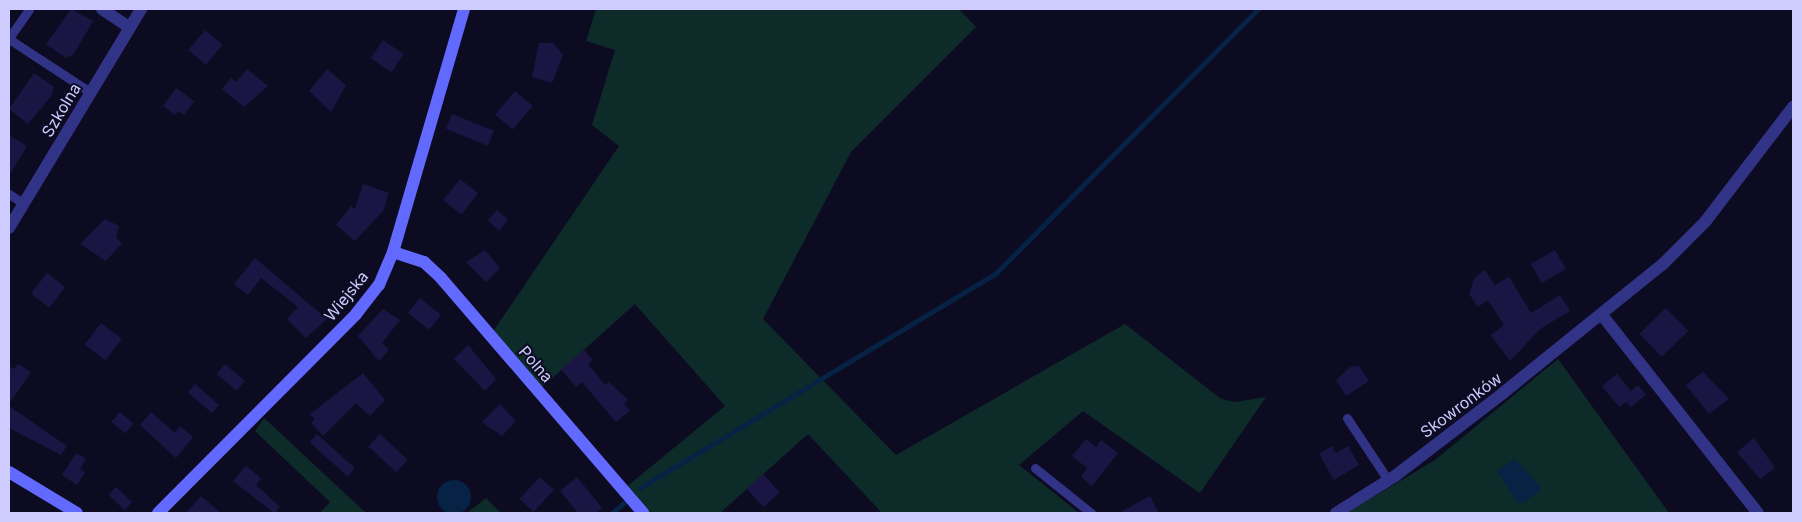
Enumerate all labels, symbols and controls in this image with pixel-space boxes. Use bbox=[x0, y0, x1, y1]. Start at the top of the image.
street label: Szkolna bbox=[37, 80, 85, 140]
street label: Wiejska bbox=[320, 267, 372, 325]
street label: Polna bbox=[515, 342, 557, 386]
street label: Skowronków bbox=[1417, 368, 1505, 442]

